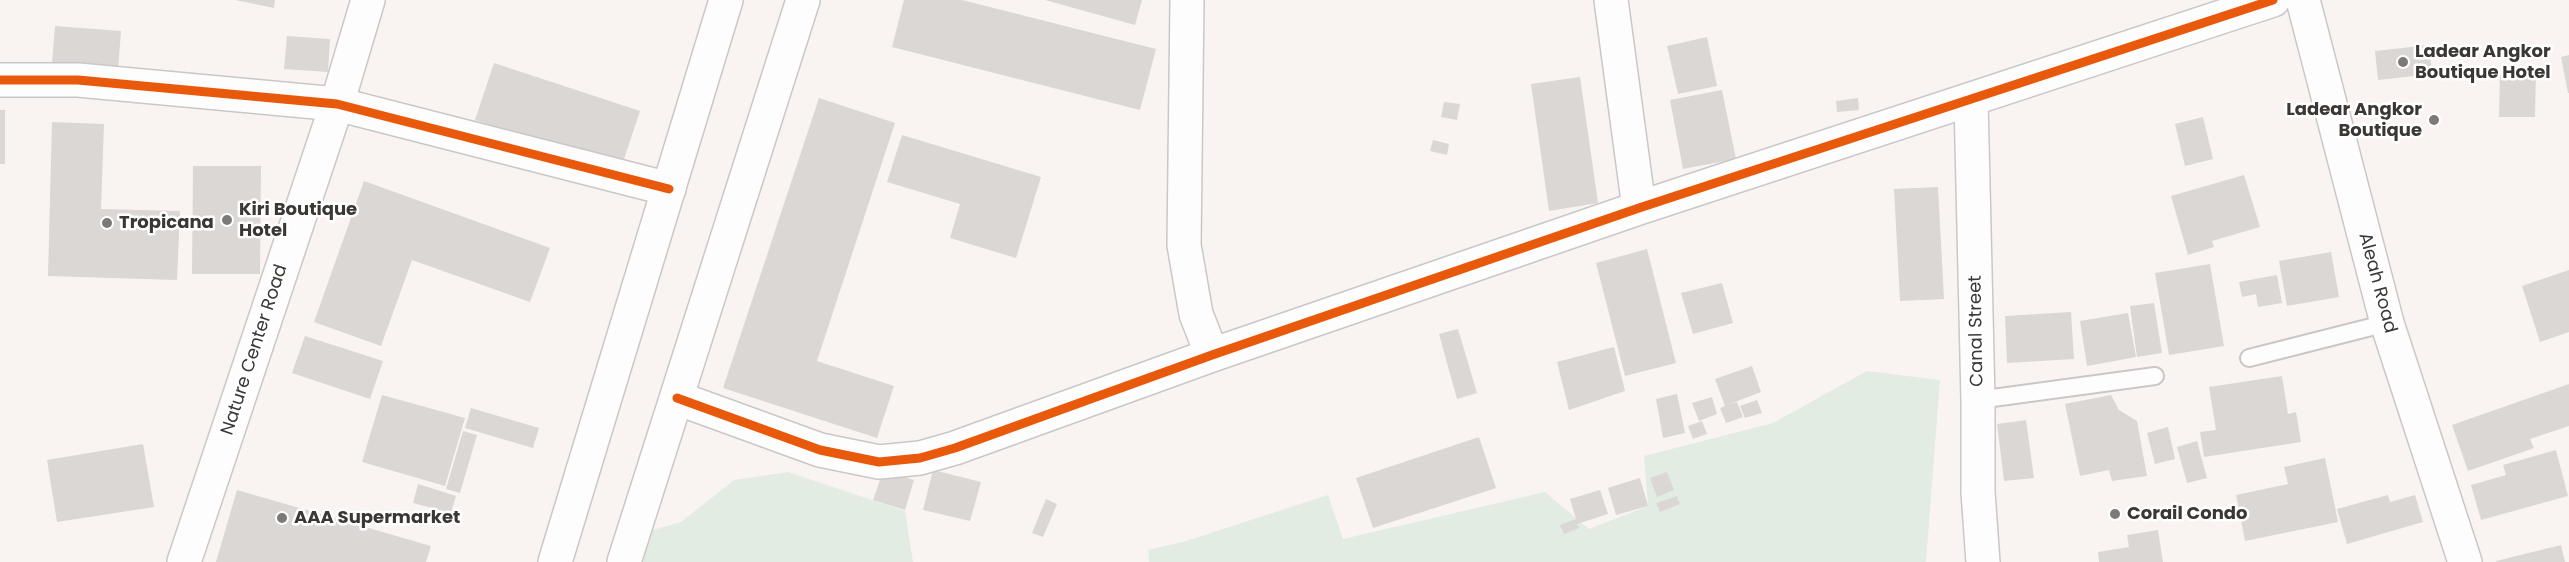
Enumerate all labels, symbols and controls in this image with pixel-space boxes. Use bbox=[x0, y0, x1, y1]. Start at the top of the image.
place label: Ladear Angkor Boutique Hotel bbox=[2415, 41, 2551, 84]
marker: Ladear Angkor Boutique Hotel bbox=[2396, 55, 2410, 69]
place label: Ladear Angkor Boutique bbox=[2286, 99, 2422, 142]
marker: Ladear Angkor Boutique bbox=[2427, 113, 2441, 127]
place label: Kiri Boutique Hotel bbox=[239, 199, 357, 242]
place label: Tropicana bbox=[119, 212, 214, 234]
marker: Kiri Boutique Hotel bbox=[220, 213, 234, 227]
marker: Tropicana bbox=[100, 216, 114, 230]
street label: Aleah Road bbox=[2353, 230, 2401, 336]
street label: Nature Center Road bbox=[217, 262, 293, 438]
street label: Canal Street bbox=[1965, 275, 1989, 387]
place label: Corail Condo bbox=[2127, 503, 2248, 525]
place label: AAA Supermarket bbox=[294, 507, 460, 529]
marker: Corail Condo bbox=[2108, 507, 2122, 521]
marker: AAA Supermarket bbox=[275, 511, 289, 525]

